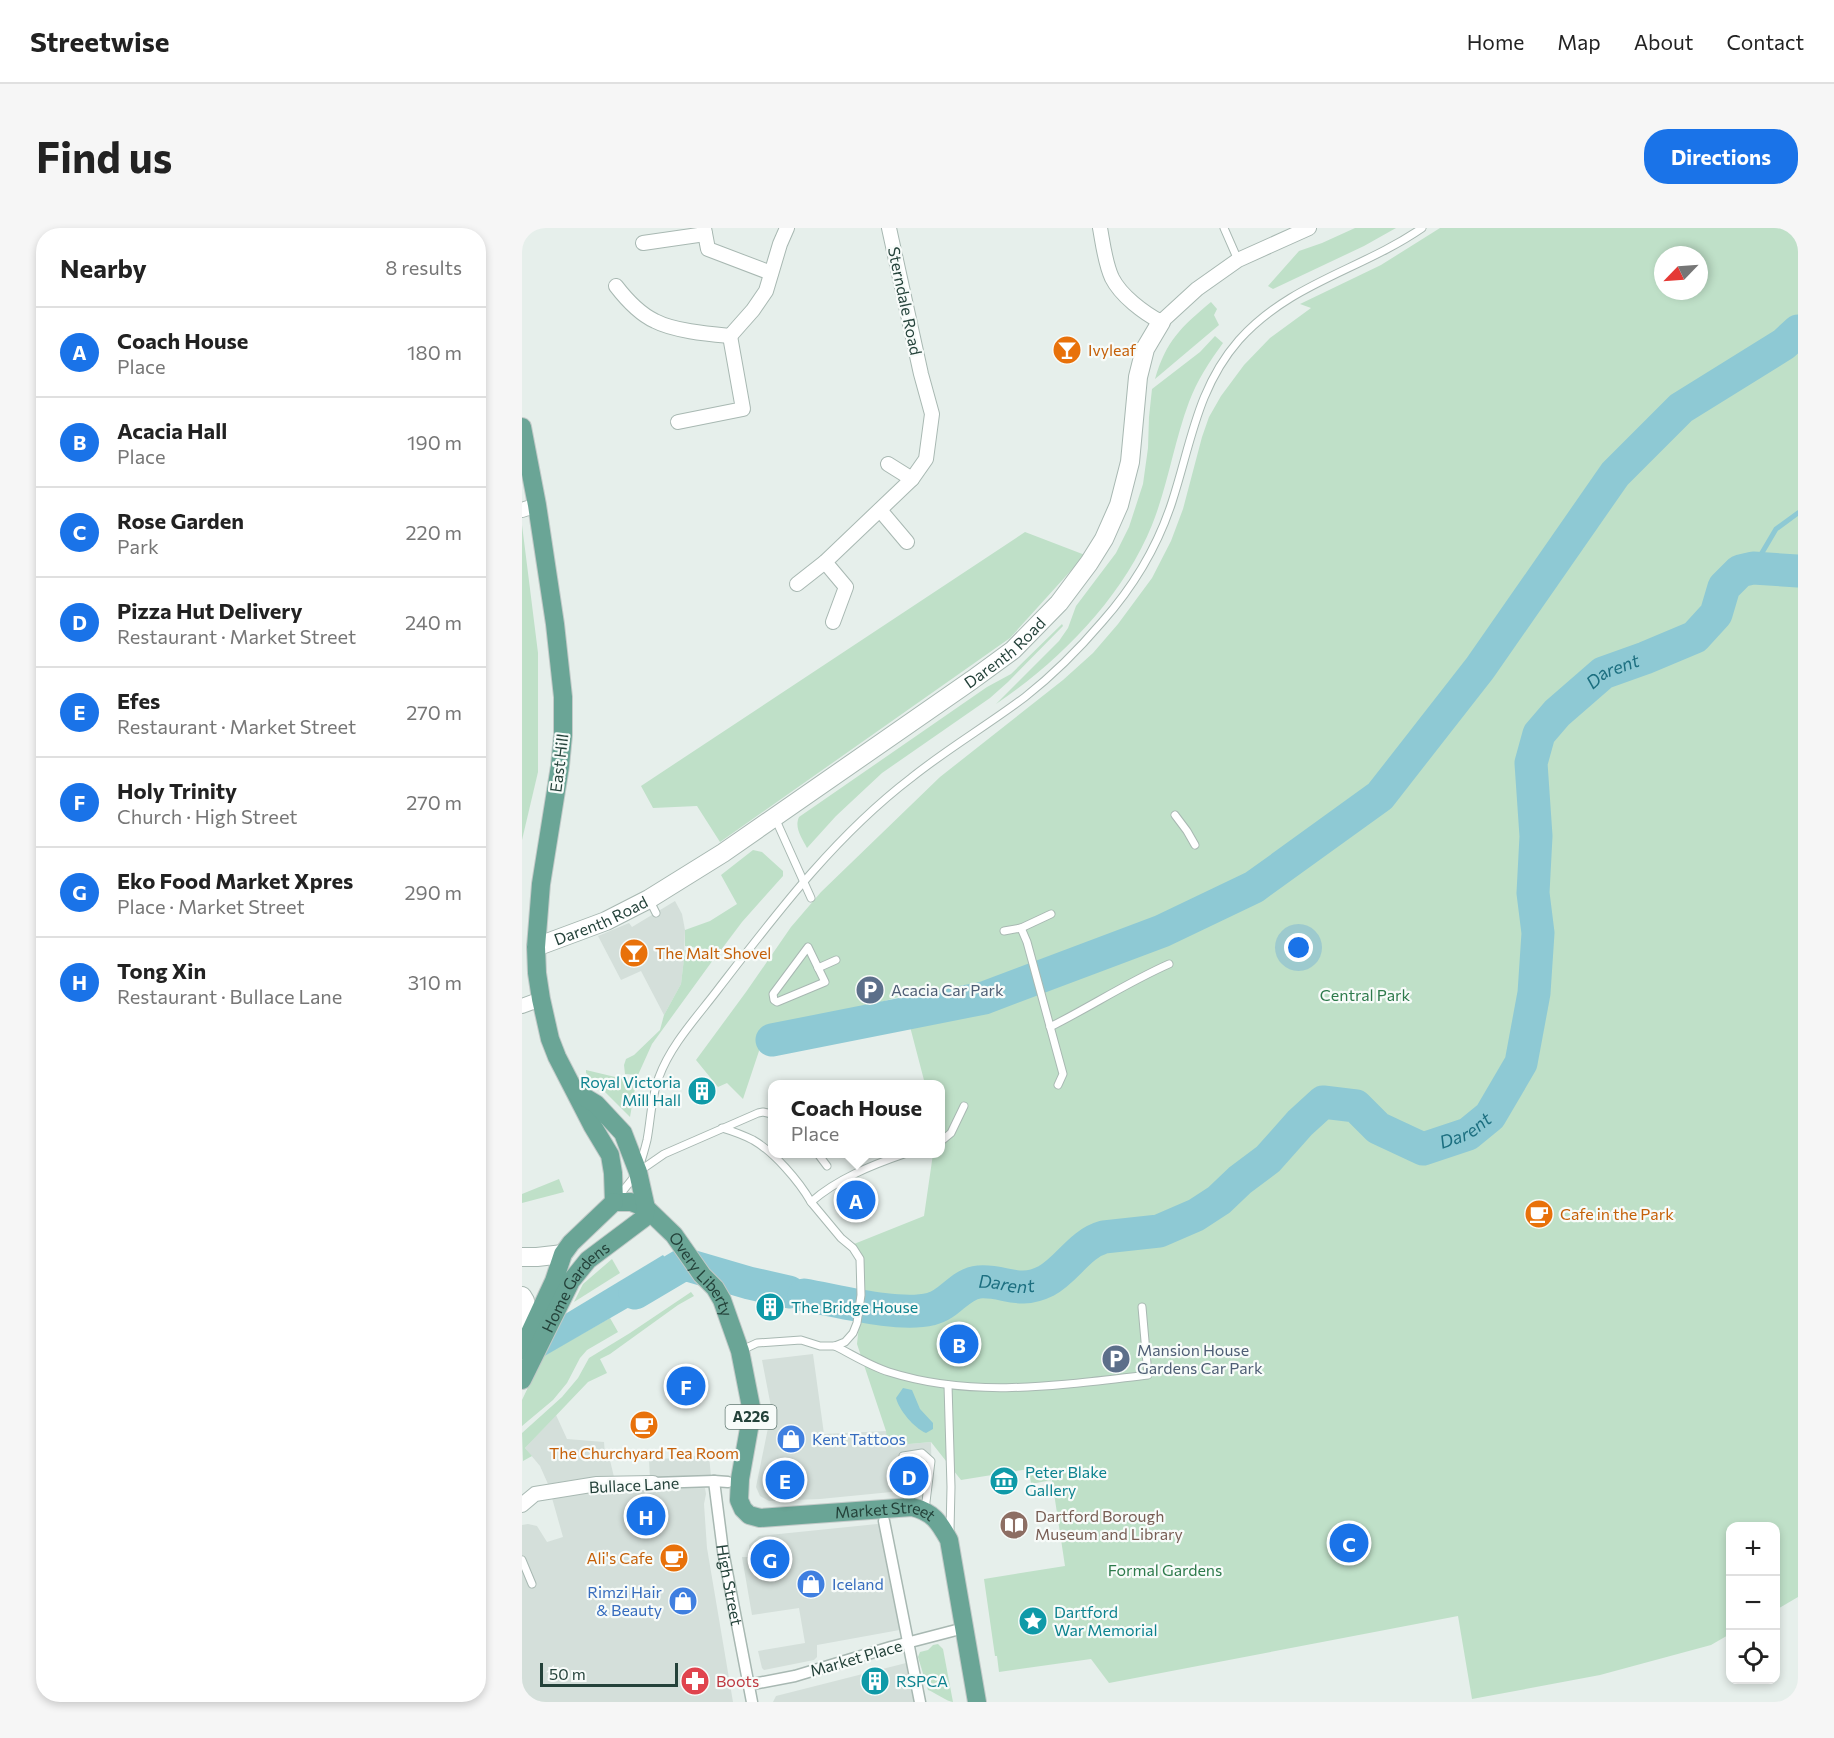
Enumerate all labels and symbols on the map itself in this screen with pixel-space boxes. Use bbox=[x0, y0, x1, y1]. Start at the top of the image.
street label: Sterndale Road bbox=[885, 245, 926, 357]
north arrow bbox=[1654, 246, 1708, 300]
bar icon: Ivyleaf bbox=[1051, 334, 1083, 366]
place label: Ivyleaf bbox=[1088, 340, 1137, 359]
street label: Darenth Road bbox=[960, 613, 1049, 692]
water label: Darent bbox=[1581, 649, 1643, 693]
street label: East Hill bbox=[545, 733, 572, 793]
street label: Darenth Road bbox=[551, 891, 651, 948]
your location bbox=[1284, 933, 1313, 962]
bar icon: The Malt Shovel bbox=[618, 937, 650, 969]
place label: The Malt Shovel bbox=[655, 943, 771, 962]
parking icon: Acacia Car Park bbox=[854, 974, 886, 1006]
place label: Acacia Car Park bbox=[891, 980, 1004, 999]
park label: Central Park bbox=[1320, 985, 1410, 1004]
place label: Royal Victoria Mill Hall bbox=[580, 1072, 681, 1109]
building icon: Royal Victoria Mill Hall bbox=[686, 1075, 718, 1107]
water label: Darent bbox=[1436, 1107, 1496, 1153]
pin: A bbox=[836, 1178, 876, 1222]
cafe icon: Cafe in the Park bbox=[1523, 1198, 1555, 1230]
place label: Cafe in the Park bbox=[1560, 1204, 1674, 1223]
street label: Overy Liberty bbox=[666, 1228, 737, 1319]
street label: Home Gardens bbox=[537, 1237, 613, 1335]
water label: Darent bbox=[978, 1270, 1037, 1297]
building icon: The Bridge House bbox=[754, 1291, 786, 1323]
place label: The Bridge House bbox=[791, 1297, 918, 1316]
pin: B bbox=[940, 1322, 978, 1366]
place label: Mansion House Gardens Car Park bbox=[1137, 1340, 1263, 1377]
parking icon: Mansion House Gardens Car Park bbox=[1100, 1343, 1132, 1375]
pin: F bbox=[666, 1364, 706, 1408]
road number: A226 bbox=[726, 1405, 776, 1429]
cafe icon: The Churchyard Tea Room bbox=[628, 1409, 660, 1441]
shop icon: Kent Tattoos bbox=[775, 1423, 807, 1455]
place label: Kent Tattoos bbox=[812, 1429, 906, 1448]
place label: The Churchyard Tea Room bbox=[549, 1443, 739, 1462]
pin: D bbox=[890, 1454, 928, 1498]
pin: E bbox=[766, 1458, 804, 1502]
place label: Peter Blake Gallery bbox=[1025, 1462, 1107, 1499]
museum icon: Peter Blake Gallery bbox=[988, 1465, 1020, 1497]
street label: Bullace Lane bbox=[588, 1473, 680, 1496]
pin: H bbox=[626, 1494, 666, 1538]
street label: Market Street bbox=[834, 1497, 940, 1525]
place label: Dartford Borough Museum and Library bbox=[1035, 1506, 1183, 1543]
library icon: Dartford Borough Museum and Library bbox=[998, 1509, 1030, 1541]
pin: C bbox=[1330, 1520, 1368, 1566]
pin: G bbox=[750, 1536, 790, 1582]
cafe icon: Ali's Cafe bbox=[658, 1542, 690, 1574]
street label: High Street bbox=[713, 1543, 747, 1627]
place label: Ali's Cafe bbox=[587, 1548, 653, 1567]
park label: Formal Gardens bbox=[1108, 1560, 1222, 1579]
shop icon: Iceland bbox=[795, 1568, 827, 1600]
place label: Iceland bbox=[832, 1574, 884, 1593]
place label: Rimzi Hair & Beauty bbox=[587, 1582, 663, 1619]
shop icon: Rimzi Hair & Beauty bbox=[667, 1585, 699, 1617]
place label: Dartford War Memorial bbox=[1054, 1602, 1157, 1639]
place icon: Dartford War Memorial bbox=[1017, 1605, 1049, 1637]
street label: Market Place bbox=[808, 1635, 904, 1680]
scale bar bbox=[540, 1660, 678, 1688]
pharmacy icon: Boots bbox=[679, 1665, 711, 1697]
building icon: RSPCA bbox=[859, 1665, 891, 1697]
place label: Boots bbox=[716, 1671, 759, 1690]
place label: RSPCA bbox=[896, 1671, 948, 1690]

